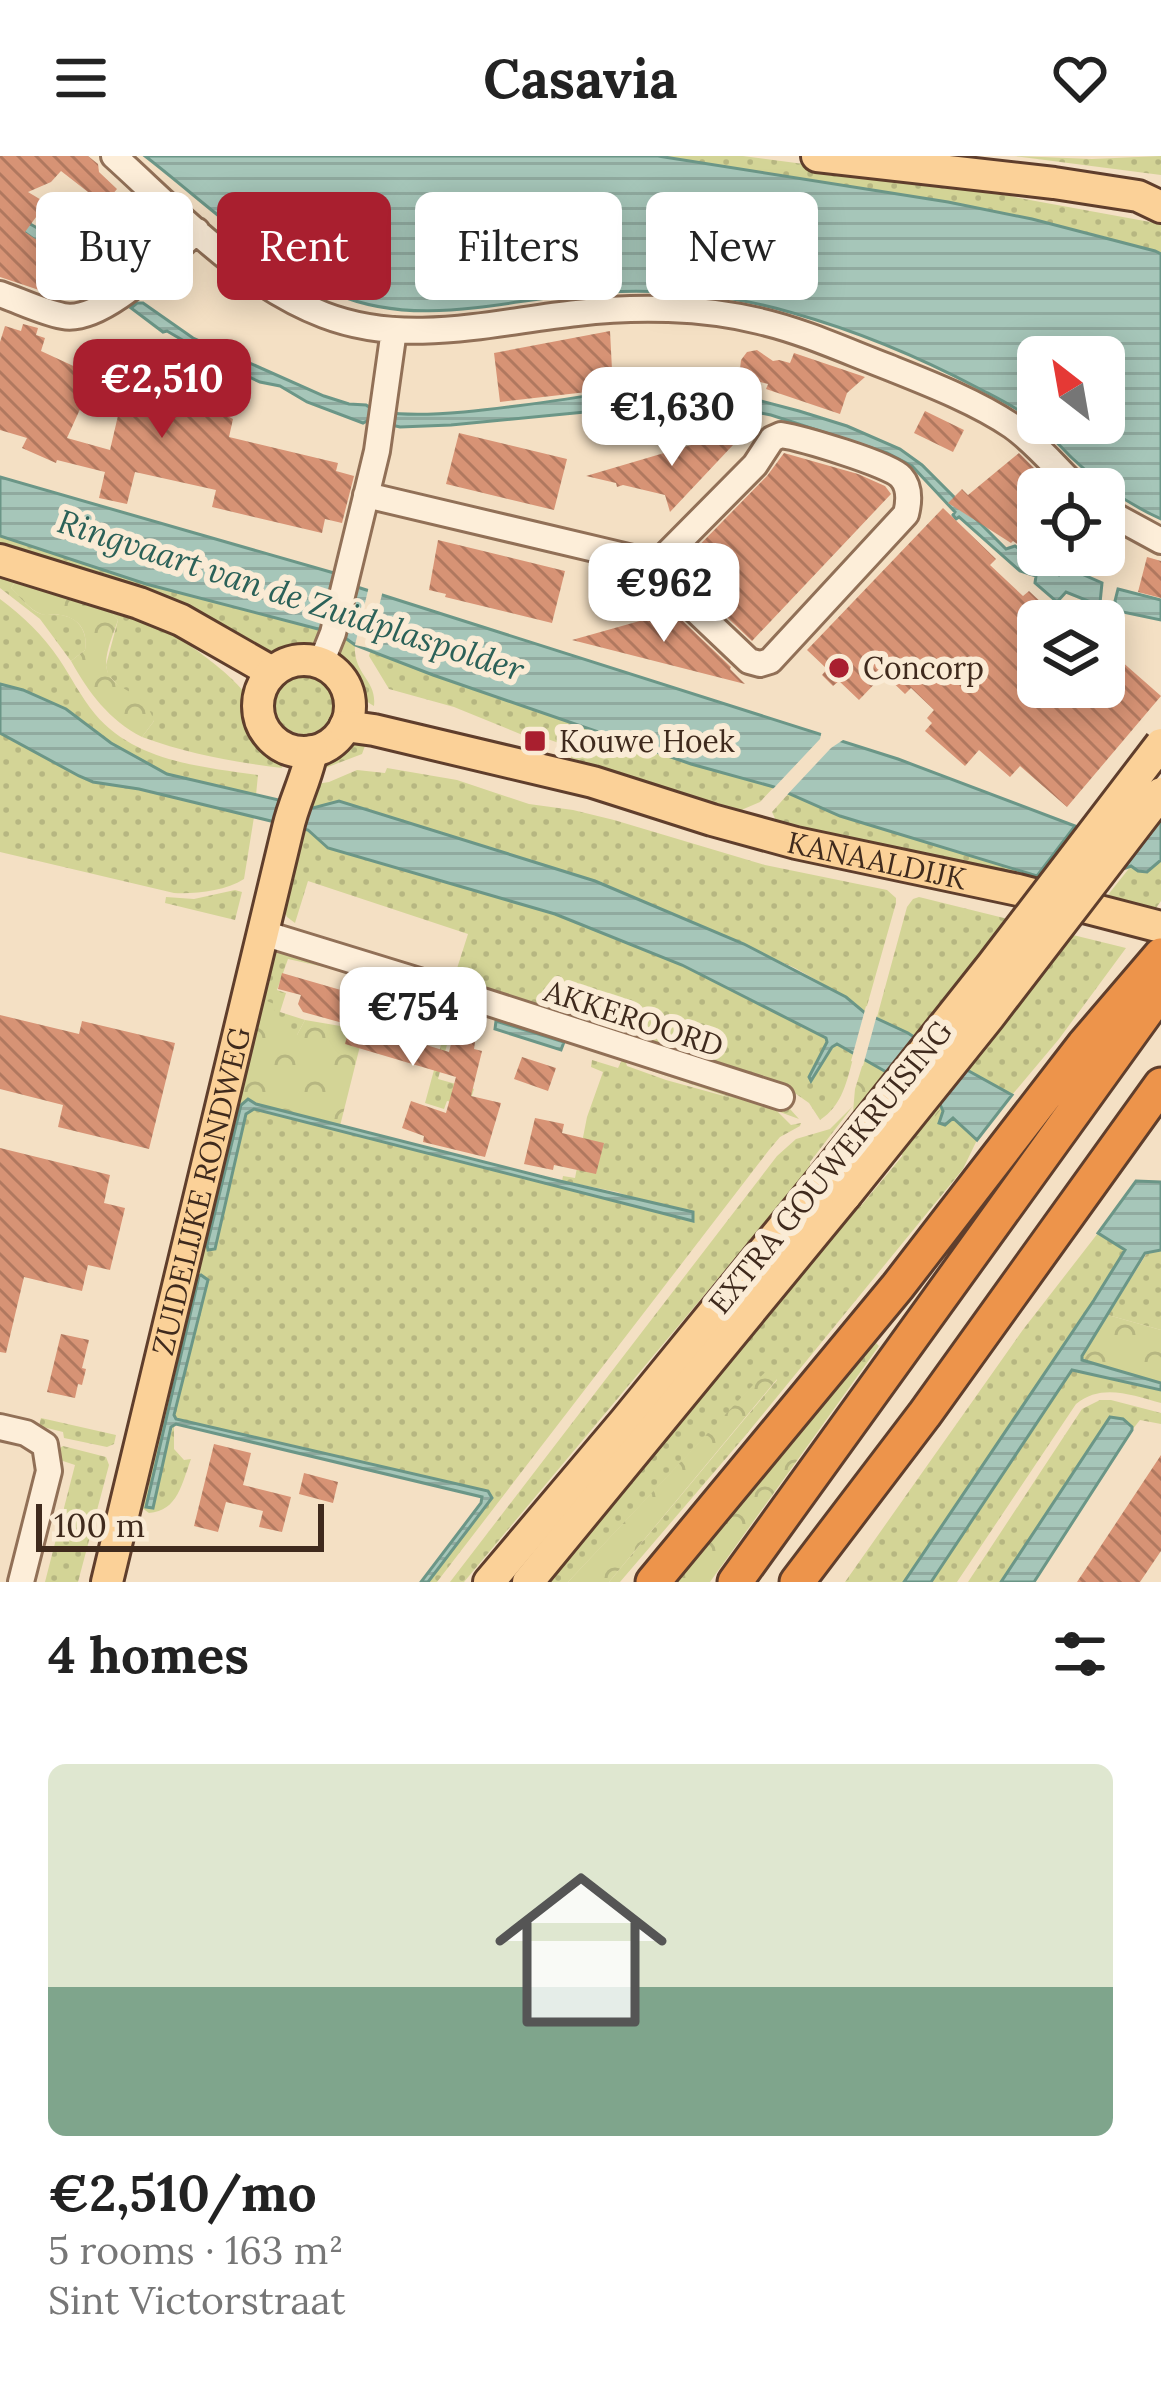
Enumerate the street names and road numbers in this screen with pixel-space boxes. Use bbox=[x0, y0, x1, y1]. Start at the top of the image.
street label: KANAALDIJK bbox=[784, 823, 970, 898]
street label: AKKEROORD bbox=[539, 971, 728, 1065]
street label: EXTRA GOUWEKRUISING bbox=[700, 1013, 960, 1321]
street label: ZUIDELIJKE RONDWEG bbox=[143, 1023, 259, 1359]

